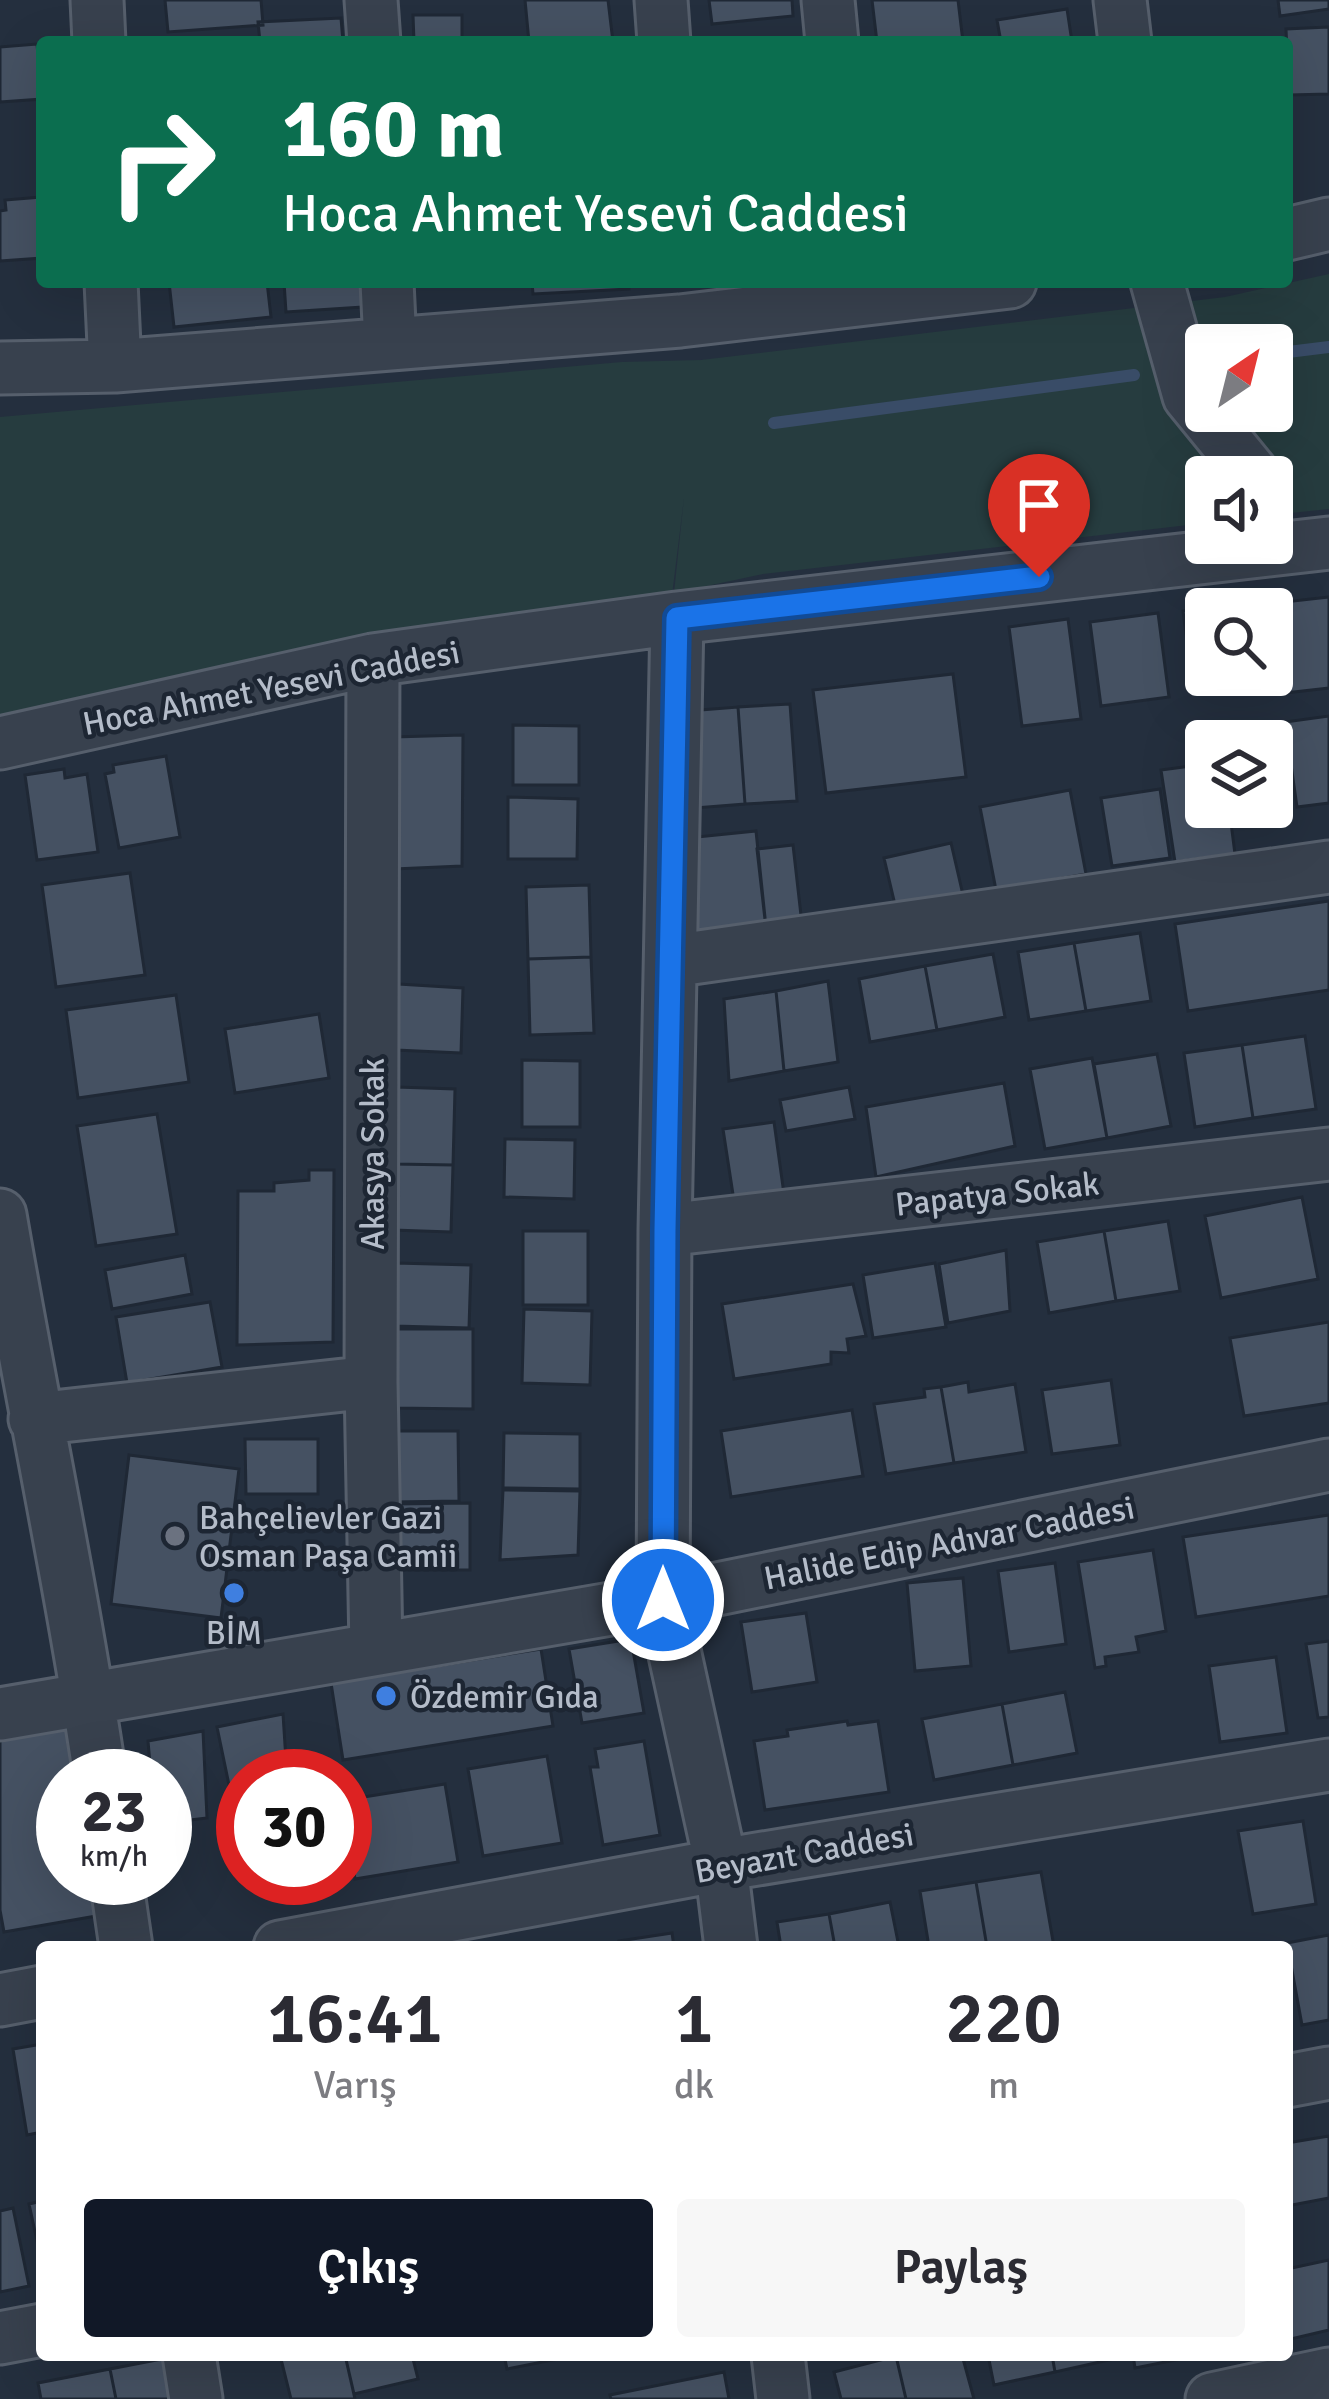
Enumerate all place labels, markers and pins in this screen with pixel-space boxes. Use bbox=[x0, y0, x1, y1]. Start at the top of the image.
pin bbox=[988, 454, 1090, 577]
place label: Bahçelievler Gazi Osman Paşa Camii bbox=[199, 1498, 457, 1577]
marker: Bahçelievler Gazi Osman Paşa Camii bbox=[162, 1523, 188, 1549]
marker: BİM bbox=[221, 1580, 247, 1606]
place label: BİM bbox=[206, 1613, 262, 1654]
place label: Özdemir Gıda bbox=[410, 1677, 599, 1718]
marker: Özdemir Gıda bbox=[373, 1683, 399, 1709]

